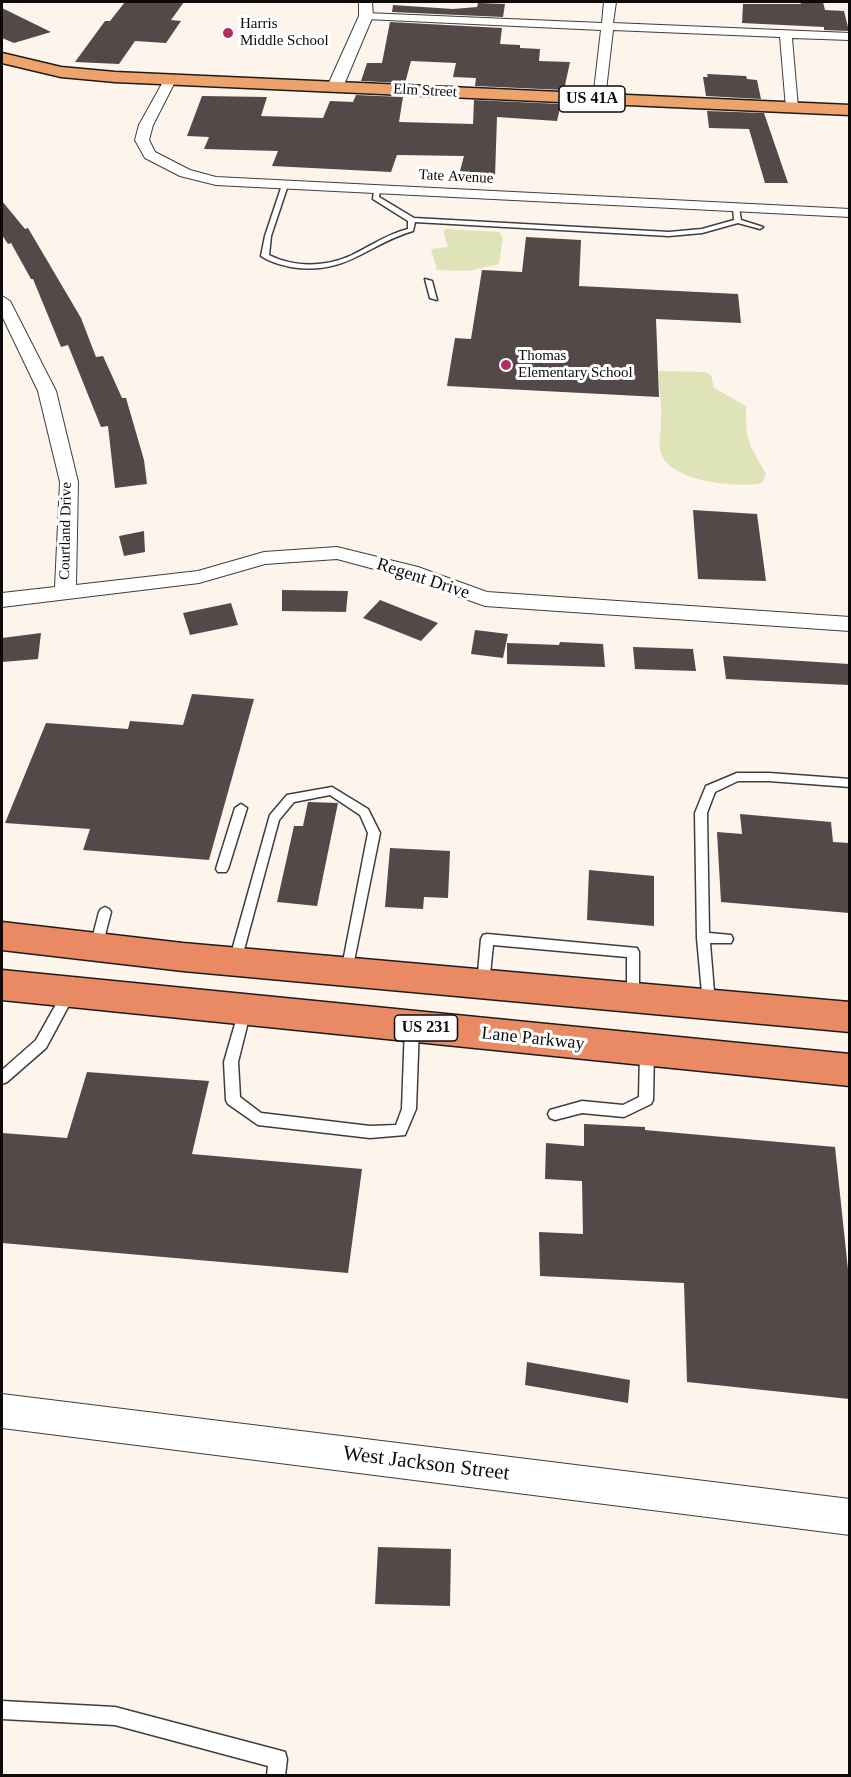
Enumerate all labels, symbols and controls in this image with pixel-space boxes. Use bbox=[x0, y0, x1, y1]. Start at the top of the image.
place label: Harris Middle School bbox=[240, 15, 329, 50]
marker: Harris Middle School bbox=[221, 26, 235, 40]
street label: Elm Street bbox=[393, 80, 457, 102]
road number: US 41A bbox=[559, 86, 625, 112]
street label: Tate Avenue bbox=[418, 166, 494, 188]
place label: Thomas Elementary School bbox=[518, 347, 633, 382]
marker: Thomas Elementary School bbox=[499, 358, 513, 372]
street label: Courtland Drive bbox=[56, 482, 76, 580]
street label: Regent Drive bbox=[374, 554, 472, 604]
road number: US 231 bbox=[394, 1015, 458, 1041]
street label: Lane Parkway bbox=[480, 1023, 586, 1055]
street label: West Jackson Street bbox=[341, 1441, 511, 1487]

